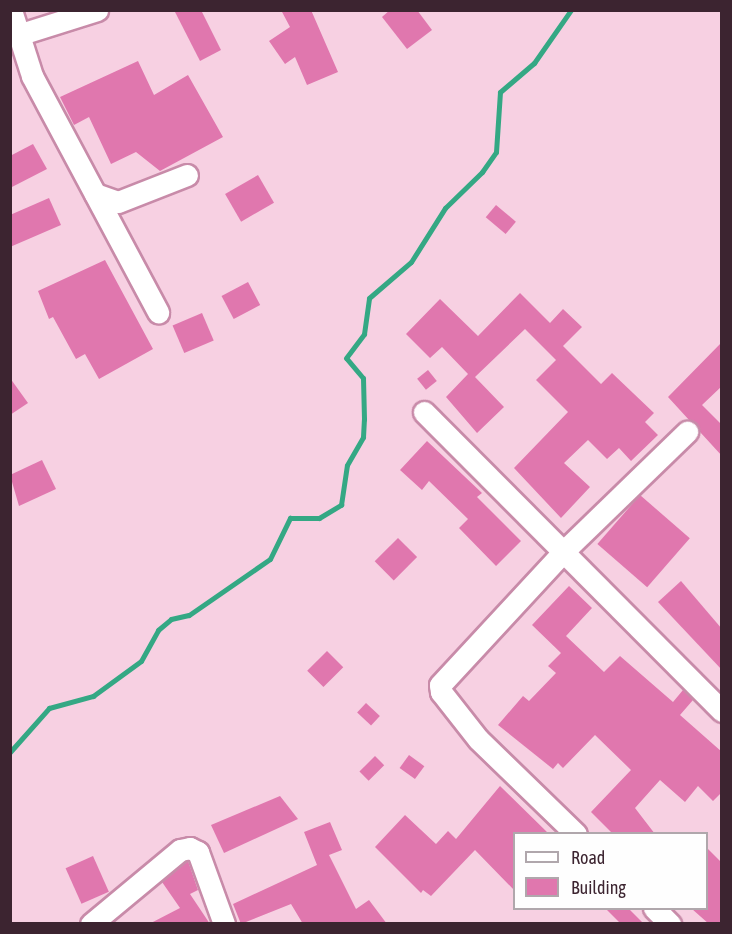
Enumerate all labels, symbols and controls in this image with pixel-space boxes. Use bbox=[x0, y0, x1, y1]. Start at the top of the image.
legend bbox=[513, 832, 708, 910]
text: Road bbox=[571, 847, 605, 868]
text: Building bbox=[571, 877, 626, 898]

